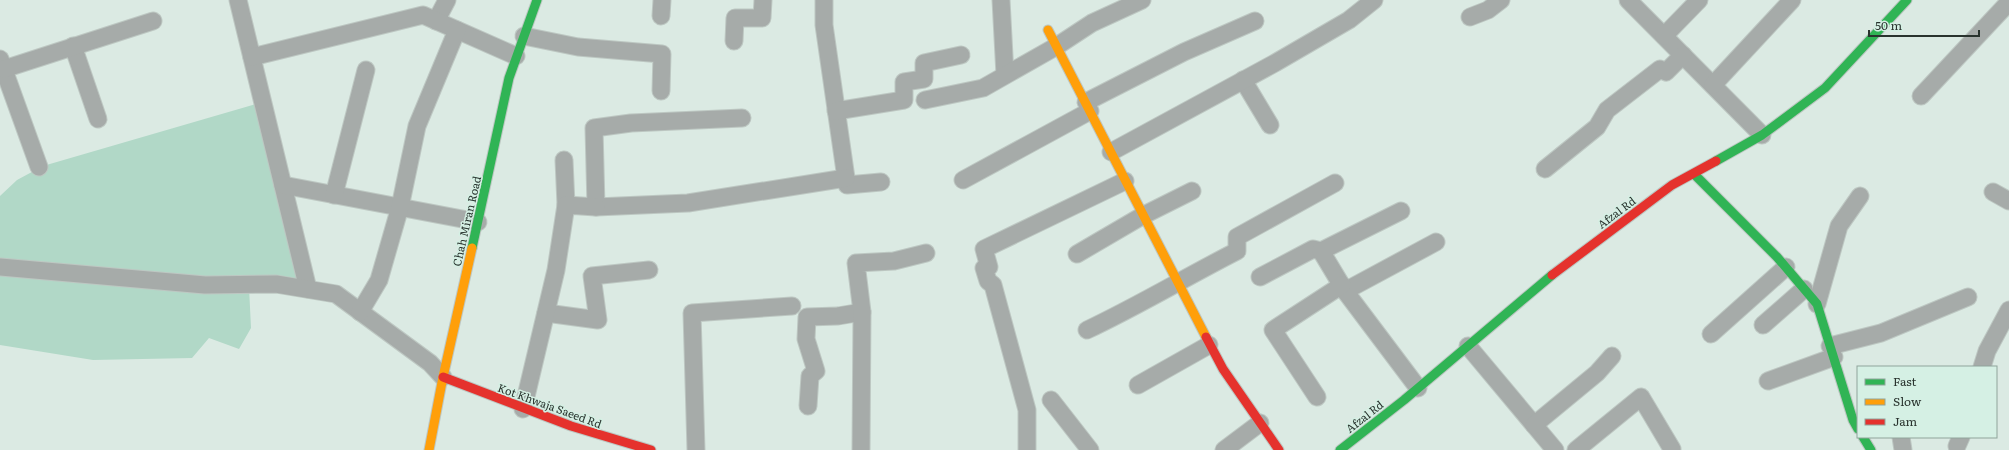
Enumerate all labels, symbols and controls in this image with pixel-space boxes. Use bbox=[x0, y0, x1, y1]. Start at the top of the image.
scale bar bbox=[1869, 12, 1979, 38]
text: 50 m bbox=[1875, 16, 1902, 34]
street label: Chah Miran Road bbox=[448, 174, 484, 268]
street label: Afzal Rd bbox=[1594, 192, 1639, 232]
legend bbox=[1857, 366, 1997, 438]
text: Fast bbox=[1893, 372, 1917, 390]
street label: Kot Khwaja Saeed Rd bbox=[496, 379, 605, 431]
text: Slow bbox=[1893, 392, 1922, 410]
street label: Afzal Rd bbox=[1342, 396, 1386, 436]
text: Jam bbox=[1893, 412, 1918, 430]

